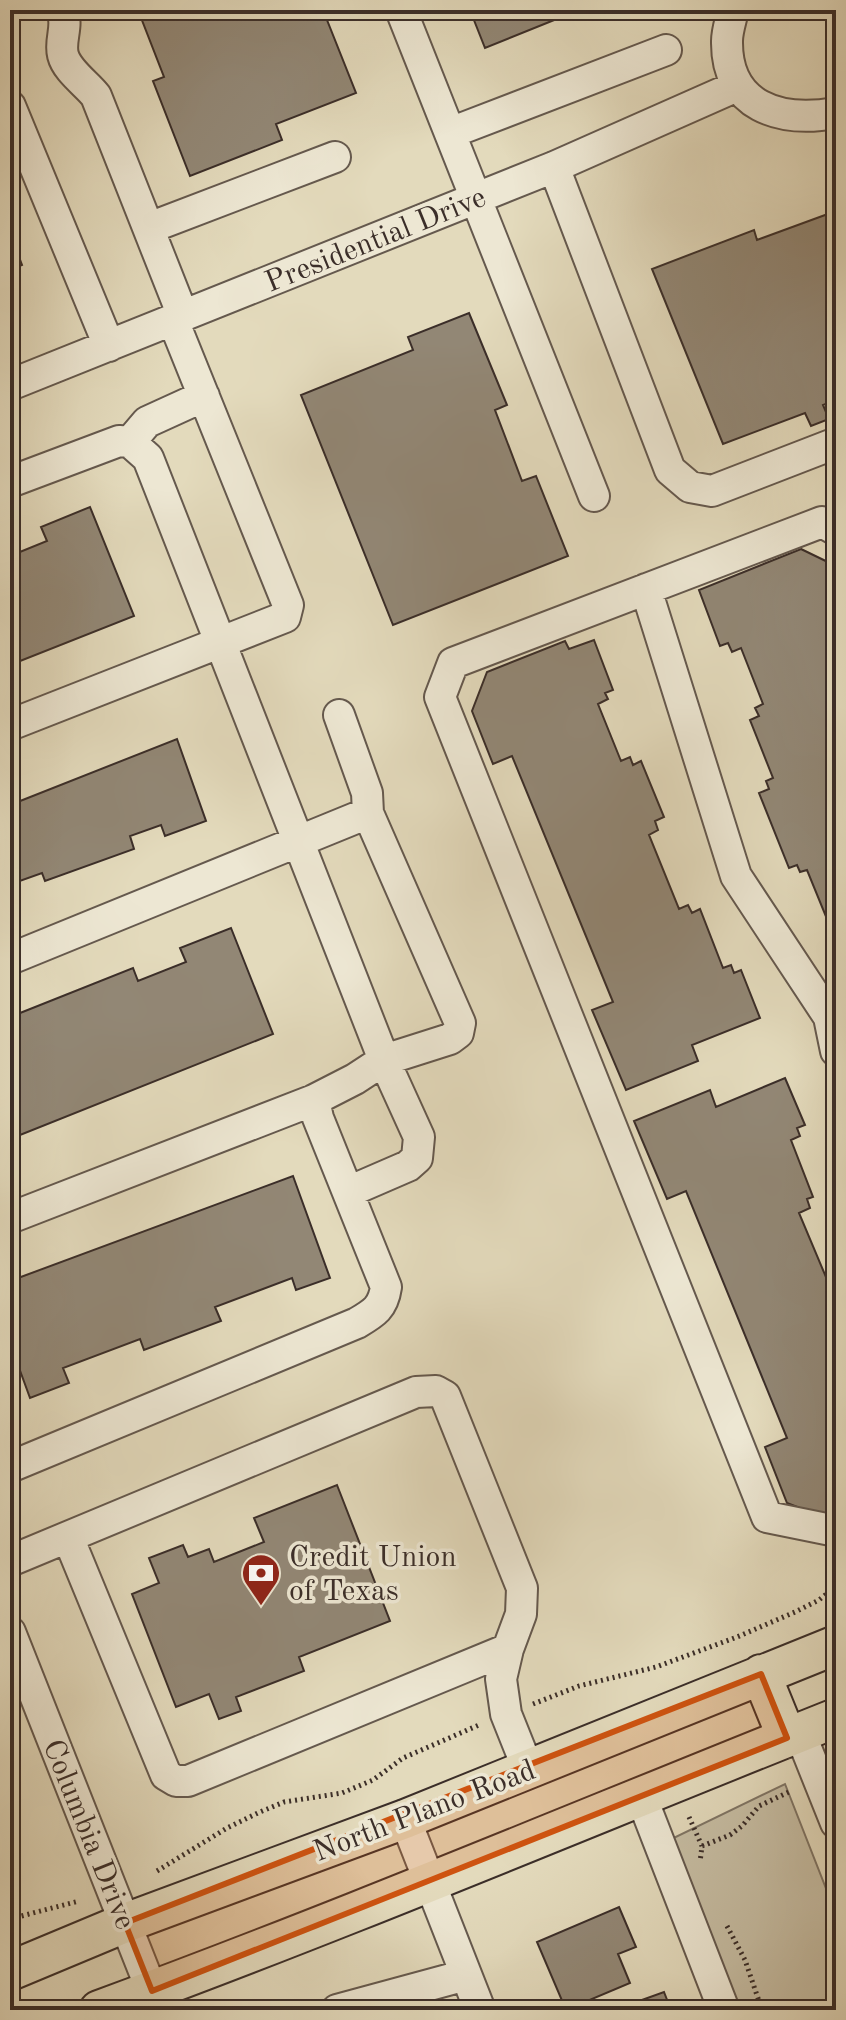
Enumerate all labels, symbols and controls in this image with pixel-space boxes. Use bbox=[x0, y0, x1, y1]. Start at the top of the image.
street label: Presidential Drive bbox=[261, 183, 490, 299]
place label: Credit Union of Texas bbox=[289, 1543, 457, 1607]
bank icon: Credit Union of Texas bbox=[240, 1552, 282, 1607]
street label: Columbia Drive bbox=[36, 1736, 140, 1934]
street label: North Plano Road bbox=[310, 1756, 540, 1868]

